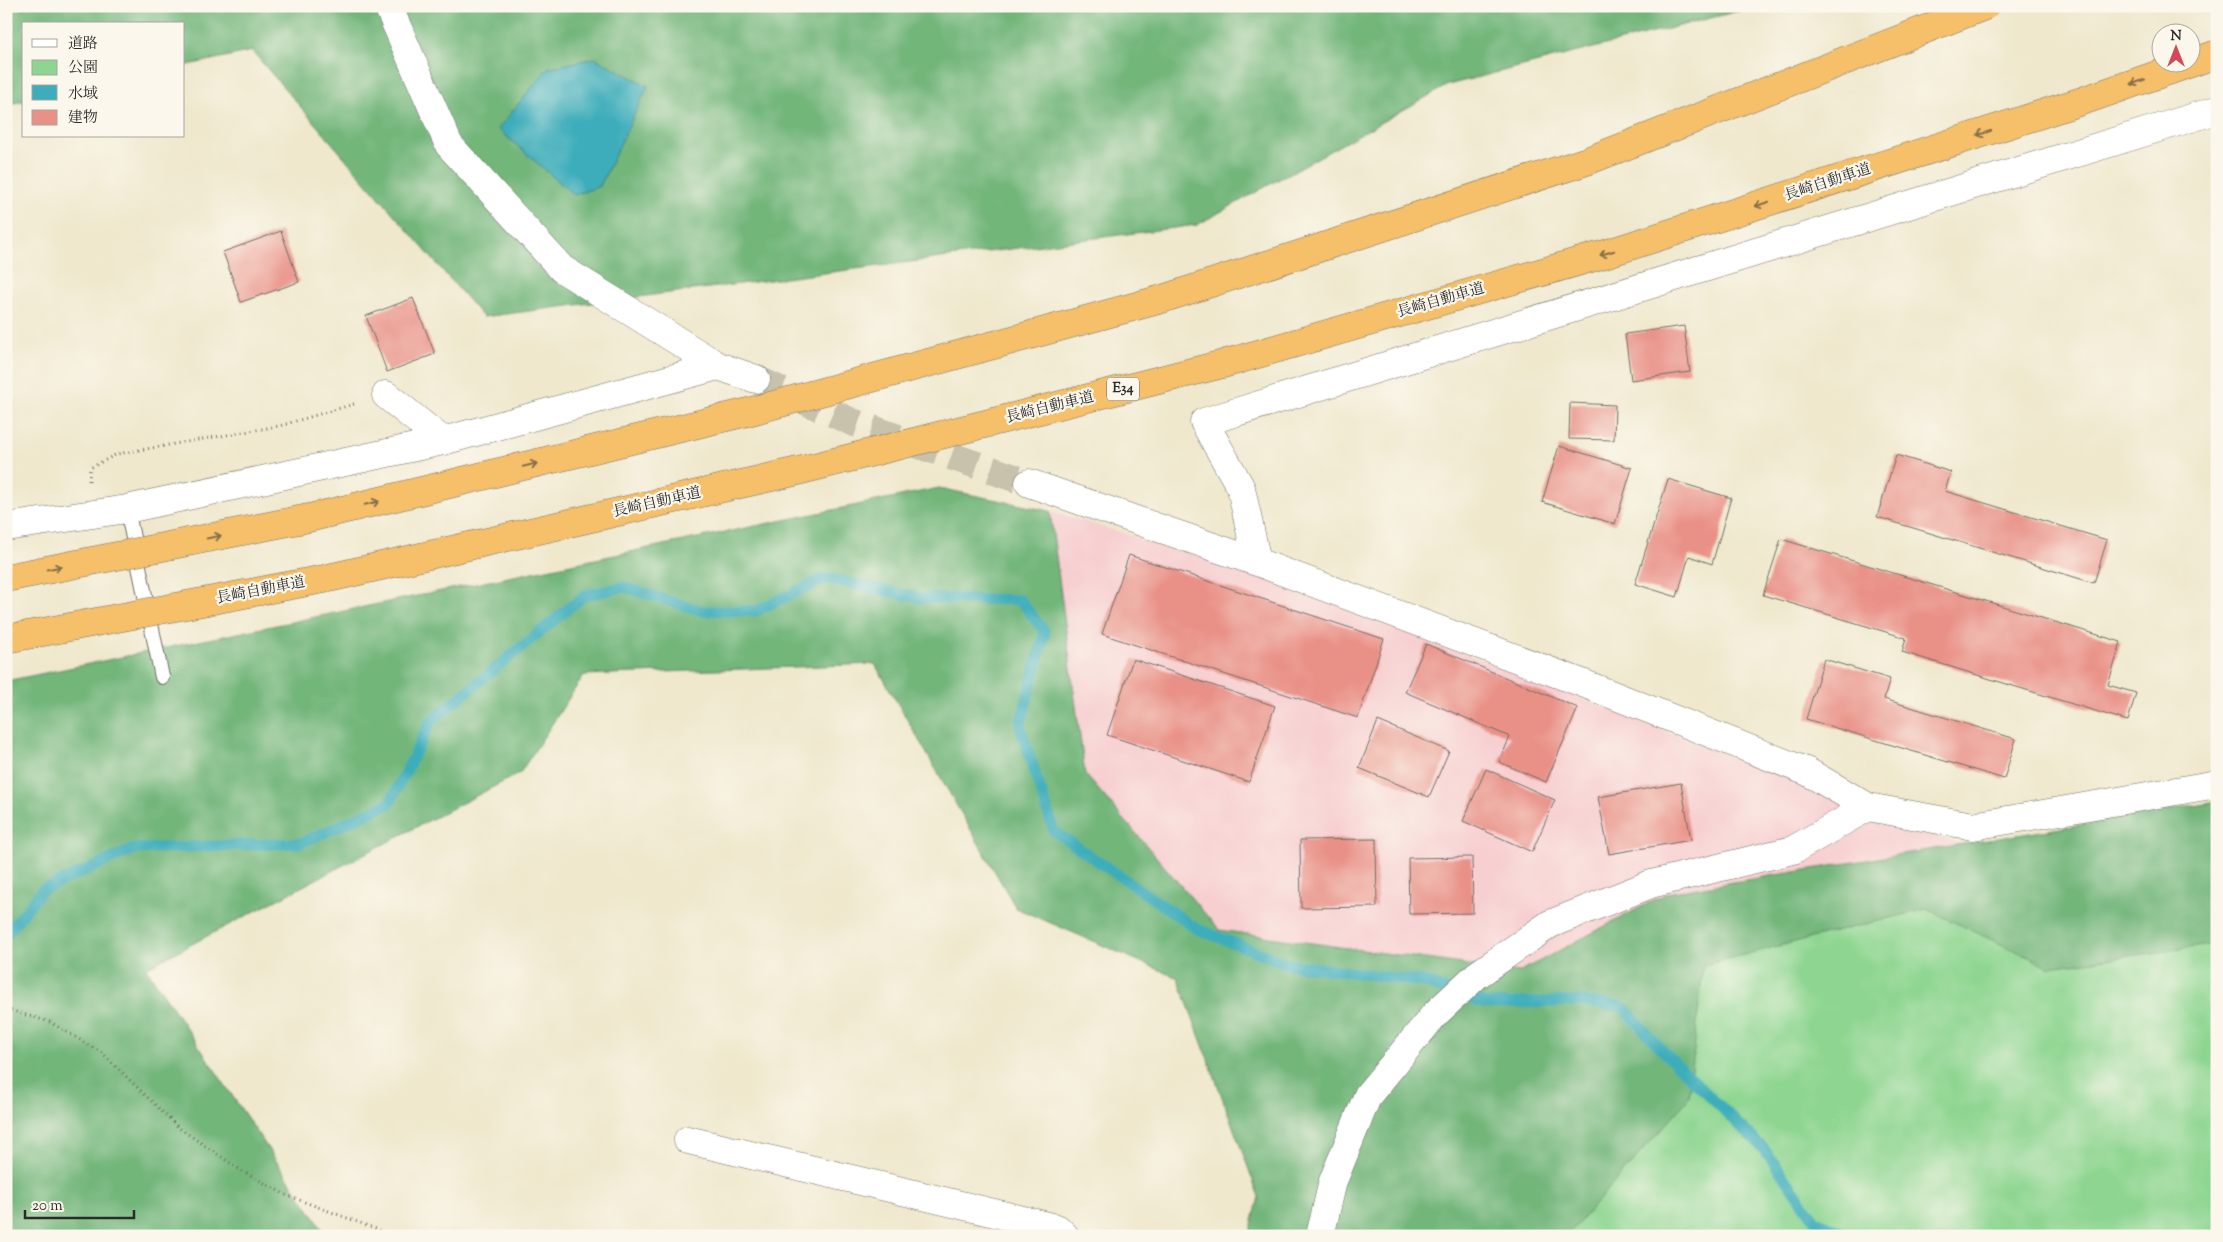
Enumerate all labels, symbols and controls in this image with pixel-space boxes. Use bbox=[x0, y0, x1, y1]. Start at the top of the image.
legend bbox=[22, 22, 185, 138]
north arrow bbox=[2150, 22, 2200, 72]
text: N bbox=[2170, 27, 2182, 47]
text: 道路 bbox=[68, 34, 98, 55]
text: 公園 bbox=[68, 58, 98, 79]
one-way arrow bbox=[2131, 78, 2146, 87]
text: 水域 bbox=[68, 84, 98, 105]
text: 建物 bbox=[68, 108, 98, 129]
one-way arrow bbox=[1976, 128, 1992, 138]
street label: 長崎自動車道 bbox=[1782, 159, 1874, 207]
one-way arrow bbox=[1754, 199, 1770, 209]
one-way arrow bbox=[1600, 249, 1616, 259]
street label: 長崎自動車道 bbox=[1395, 279, 1487, 323]
road number: E34 bbox=[1107, 378, 1139, 400]
street label: 長崎自動車道 bbox=[1004, 387, 1096, 429]
one-way arrow bbox=[522, 460, 538, 469]
street label: 長崎自動車道 bbox=[611, 483, 703, 523]
one-way arrow bbox=[364, 498, 380, 507]
one-way arrow bbox=[205, 532, 221, 541]
one-way arrow bbox=[46, 563, 62, 573]
street label: 長崎自動車道 bbox=[215, 572, 307, 610]
scale bar bbox=[25, 1187, 134, 1219]
text: 20 m bbox=[32, 1196, 63, 1217]

